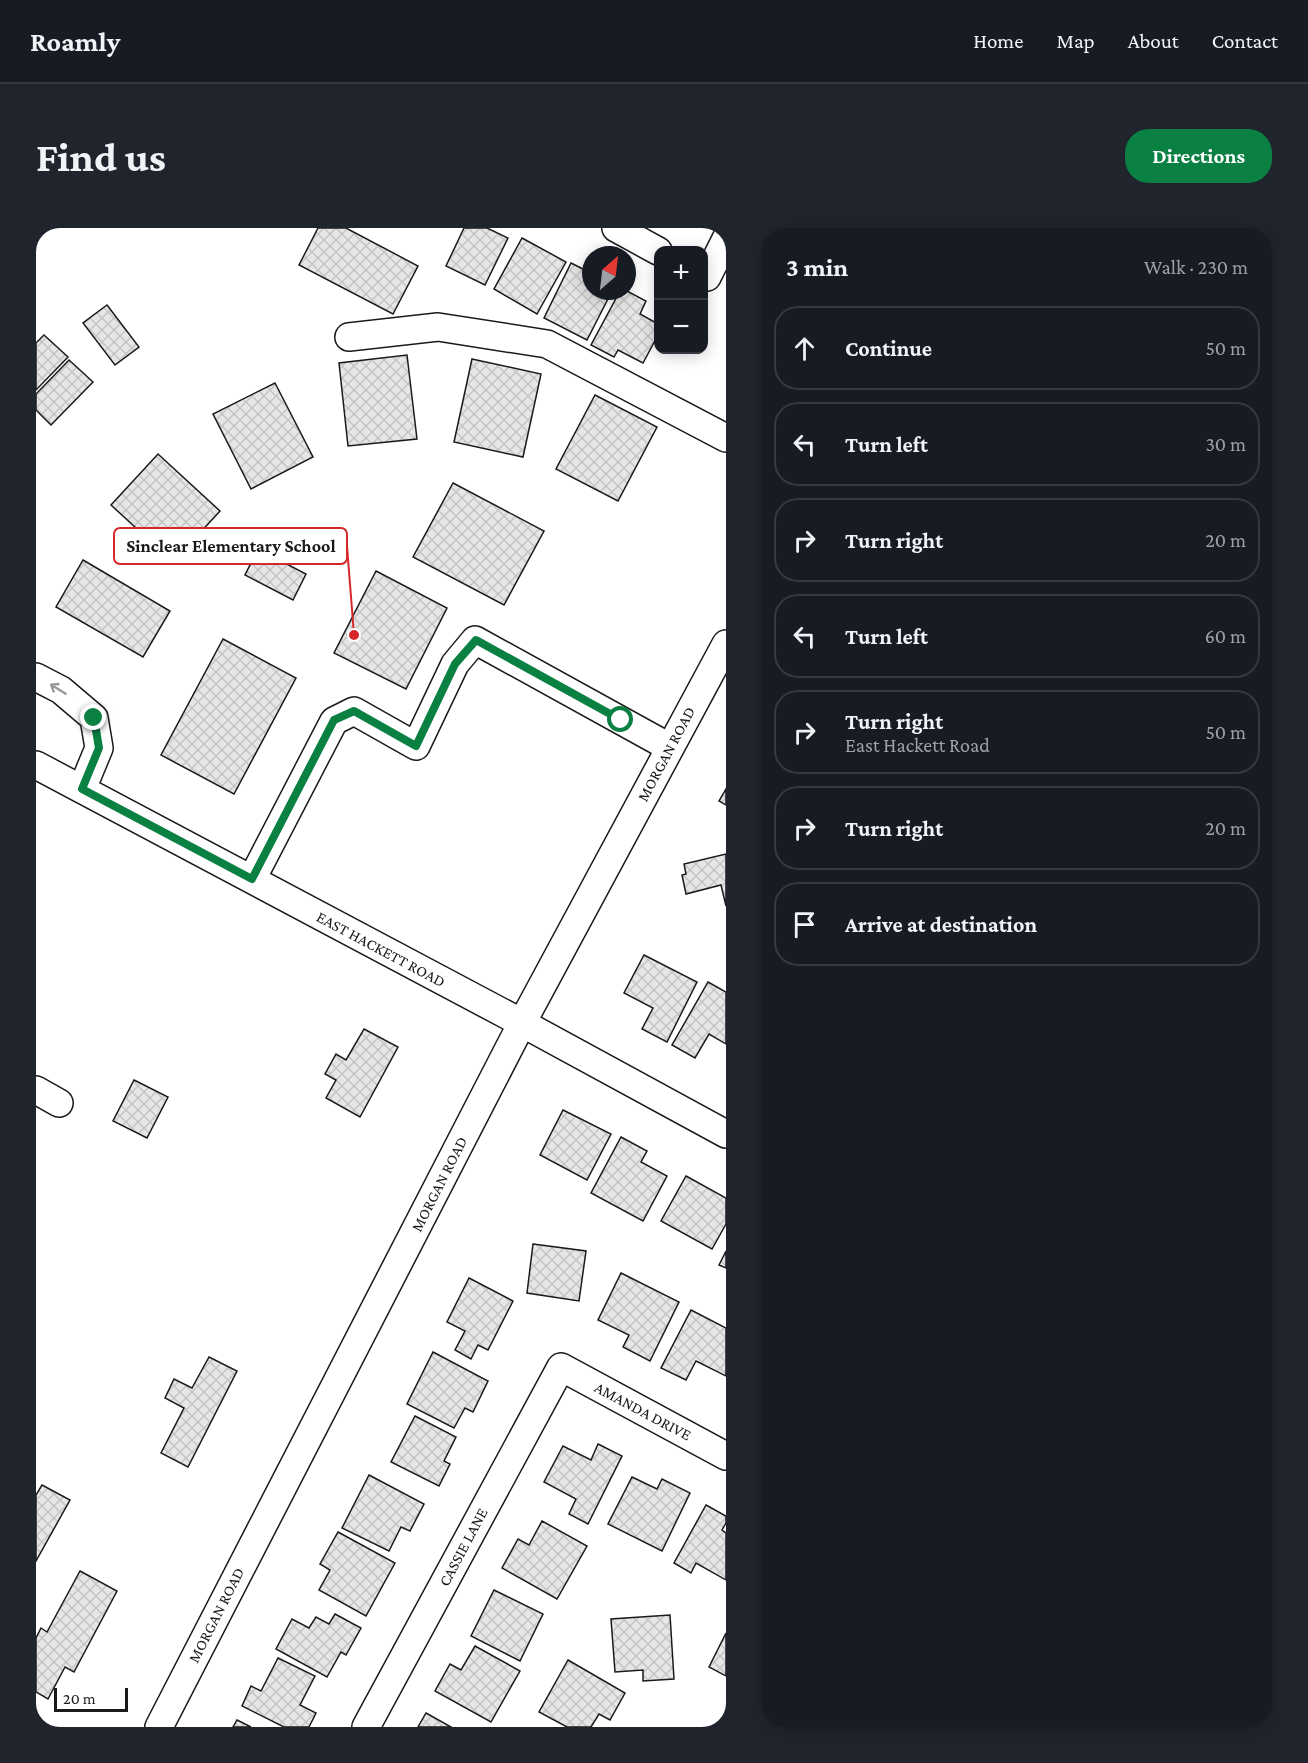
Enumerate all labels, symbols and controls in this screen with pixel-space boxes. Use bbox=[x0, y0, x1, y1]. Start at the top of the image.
text: Roamly bbox=[30, 26, 120, 57]
text: Home bbox=[973, 29, 1023, 53]
text: Map bbox=[1056, 29, 1095, 53]
text: About bbox=[1128, 29, 1179, 53]
text: Contact bbox=[1212, 29, 1278, 53]
button: Directions bbox=[1125, 129, 1272, 183]
text: Find us bbox=[36, 133, 166, 180]
north arrow bbox=[582, 246, 636, 300]
map controls bbox=[654, 246, 708, 354]
button: + bbox=[654, 246, 708, 300]
text: 3 min bbox=[786, 253, 848, 282]
text: Walk · 230 m bbox=[1144, 256, 1248, 278]
button: − bbox=[654, 300, 708, 354]
icon: ahead bbox=[788, 332, 821, 365]
text: Continue bbox=[845, 336, 932, 361]
text: 50 m bbox=[1205, 337, 1246, 359]
icon: left bbox=[788, 428, 821, 461]
text: Turn left bbox=[845, 432, 928, 457]
text: 30 m bbox=[1205, 433, 1246, 455]
icon: right bbox=[788, 524, 821, 557]
callout: Sinclear Elementary School bbox=[114, 528, 347, 564]
text: Turn right bbox=[845, 528, 943, 553]
text: 20 m bbox=[1205, 529, 1246, 551]
text: Sinclear Elementary School bbox=[126, 536, 336, 556]
icon: left bbox=[788, 620, 821, 653]
text: Turn left bbox=[845, 624, 928, 649]
text: 60 m bbox=[1205, 625, 1246, 647]
one-way arrow bbox=[50, 683, 67, 695]
route end bbox=[80, 704, 106, 730]
street label: MORGAN ROAD bbox=[634, 704, 698, 804]
route start bbox=[607, 706, 633, 732]
text: Turn right bbox=[845, 709, 943, 734]
icon: right bbox=[788, 716, 821, 749]
text: 50 m bbox=[1205, 721, 1246, 743]
text: East Hackett Road bbox=[845, 734, 990, 756]
icon: right bbox=[788, 812, 821, 845]
text: Turn right bbox=[845, 816, 943, 841]
text: 20 m bbox=[1205, 817, 1246, 839]
street label: EAST HACKETT ROAD bbox=[314, 908, 448, 990]
icon: arrive bbox=[788, 908, 821, 941]
text: Arrive at destination bbox=[845, 912, 1037, 937]
street label: MORGAN ROAD bbox=[408, 1134, 470, 1234]
street label: AMANDA DRIVE bbox=[592, 1378, 694, 1444]
street label: CASSIE LANE bbox=[435, 1505, 491, 1589]
street label: MORGAN ROAD bbox=[185, 1565, 247, 1665]
scale bar bbox=[54, 1685, 128, 1712]
text: 20 m bbox=[63, 1690, 96, 1707]

